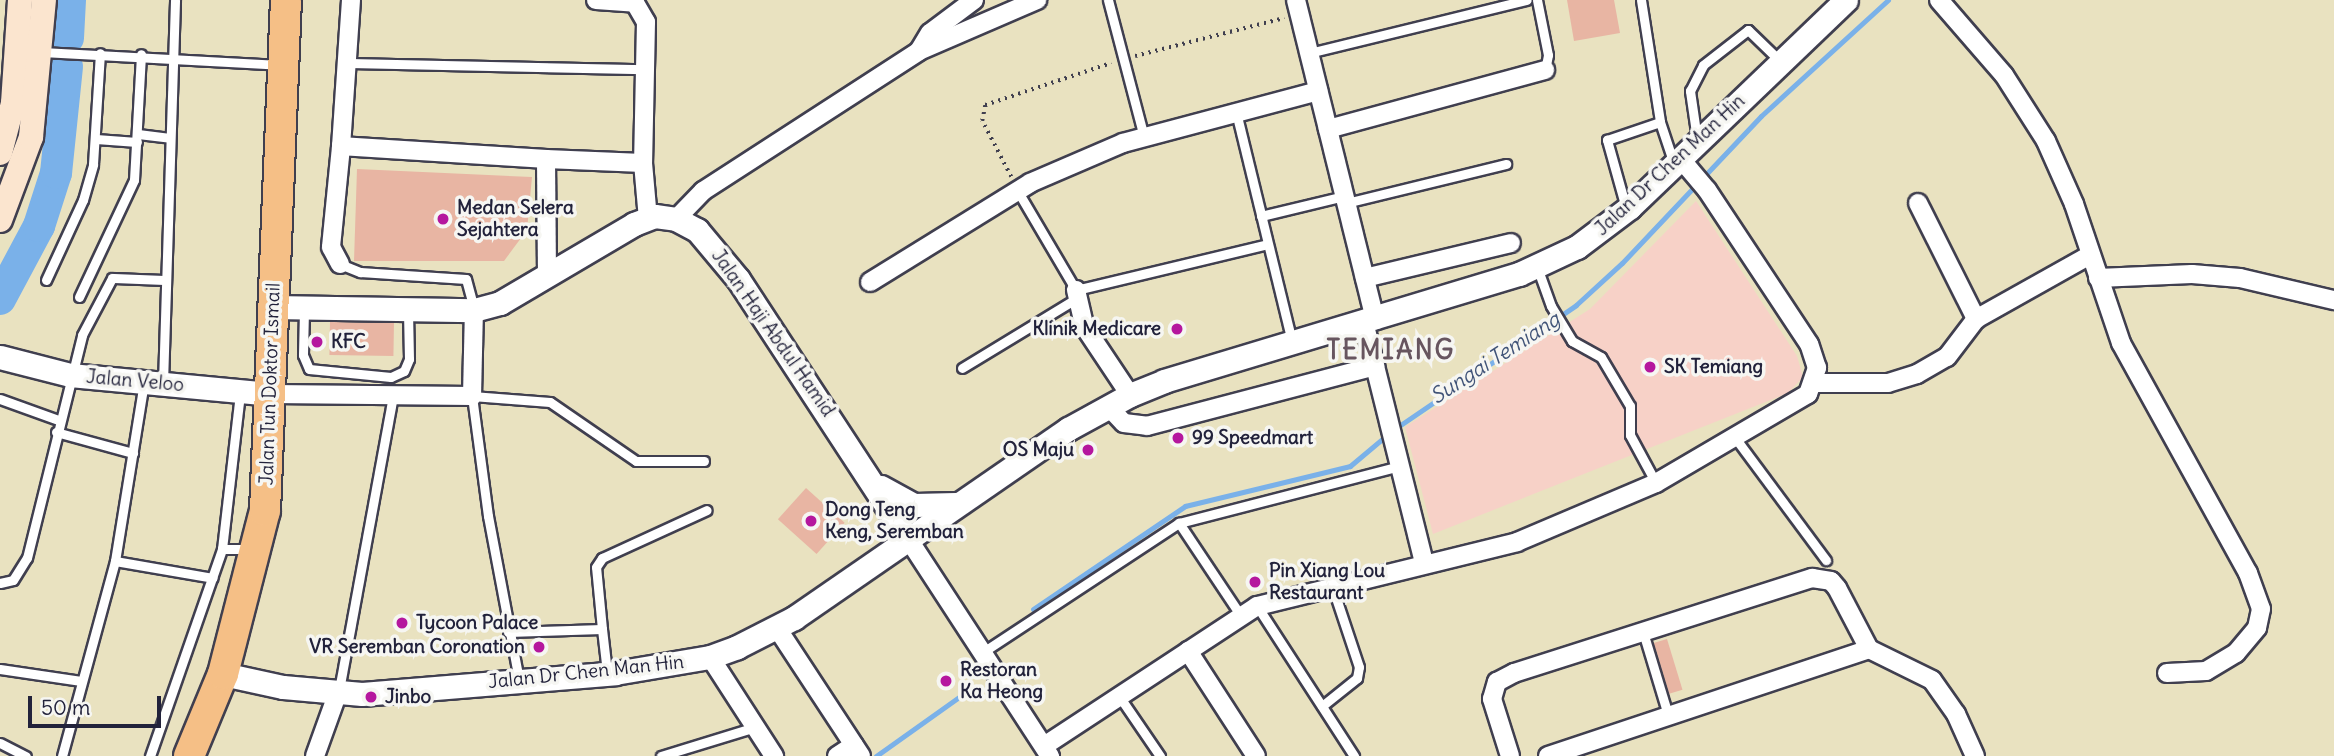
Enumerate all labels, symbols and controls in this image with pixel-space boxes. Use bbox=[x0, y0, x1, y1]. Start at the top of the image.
street label: Jalan Dr Chen Man Hin bbox=[1590, 90, 1750, 240]
place label: Medan Selera Sejahtera bbox=[457, 197, 574, 241]
marker: Medan Selera Sejahtera bbox=[435, 211, 451, 227]
street label: Jalan Haji Abdul Hamid bbox=[707, 245, 839, 421]
street label: Jalan Tun Doktor Ismail bbox=[255, 282, 285, 486]
water label: Sungai Temiang bbox=[1426, 307, 1564, 409]
place label: Klinik Medicare bbox=[1033, 318, 1161, 340]
marker: Klinik Medicare bbox=[1167, 319, 1187, 339]
place label: KFC bbox=[331, 331, 366, 353]
marker: KFC bbox=[309, 334, 325, 350]
district label: TEMIANG bbox=[1327, 334, 1455, 366]
place label: SK Temiang bbox=[1664, 356, 1763, 378]
marker: SK Temiang bbox=[1642, 359, 1658, 375]
street label: Jalan Veloo bbox=[85, 365, 185, 397]
place label: 99 Speedmart bbox=[1192, 427, 1313, 449]
marker: 99 Speedmart bbox=[1170, 430, 1186, 446]
place label: OS Maju bbox=[1003, 439, 1074, 461]
marker: OS Maju bbox=[1080, 442, 1096, 458]
place label: Dong Teng Keng, Seremban bbox=[825, 499, 964, 543]
marker: Dong Teng Keng, Seremban bbox=[803, 513, 819, 529]
place label: Pin Xiang Lou Restaurant bbox=[1269, 560, 1385, 604]
marker: Pin Xiang Lou Restaurant bbox=[1247, 574, 1263, 590]
place label: Tycoon Palace bbox=[416, 612, 538, 634]
marker: Tycoon Palace bbox=[394, 615, 410, 631]
place label: VR Seremban Coronation bbox=[309, 636, 525, 658]
marker: VR Seremban Coronation bbox=[531, 639, 547, 655]
street label: Jalan Dr Chen Man Hin bbox=[487, 650, 685, 694]
place label: Restoran Ka Heong bbox=[960, 659, 1043, 703]
marker: Restoran Ka Heong bbox=[938, 673, 954, 689]
scale bar bbox=[32, 682, 164, 726]
place label: Jinbo bbox=[385, 686, 431, 708]
marker: Jinbo bbox=[363, 689, 379, 705]
text: 50 m bbox=[41, 694, 90, 721]

